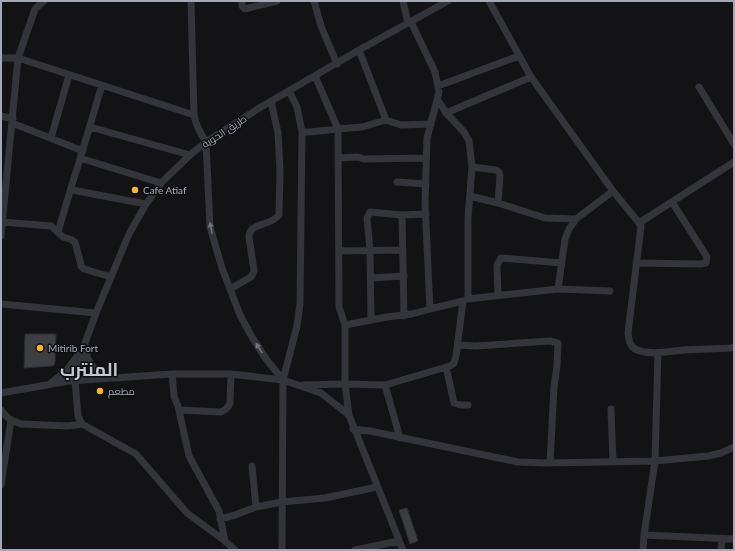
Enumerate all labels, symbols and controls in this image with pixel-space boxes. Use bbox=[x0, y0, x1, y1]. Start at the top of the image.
street label: طريق الحوية bbox=[199, 112, 249, 151]
place label: Cafe Atiaf bbox=[143, 184, 187, 196]
marker: Cafe Atiaf bbox=[130, 185, 140, 195]
one-way arrow bbox=[208, 222, 214, 235]
place label: Mitirib Fort bbox=[48, 342, 99, 354]
marker: Mitirib Fort bbox=[35, 343, 45, 353]
one-way arrow bbox=[255, 343, 263, 354]
district label: المنترب bbox=[60, 358, 118, 381]
place label: مطعم bbox=[108, 385, 135, 399]
marker: مطعم bbox=[95, 386, 105, 396]

